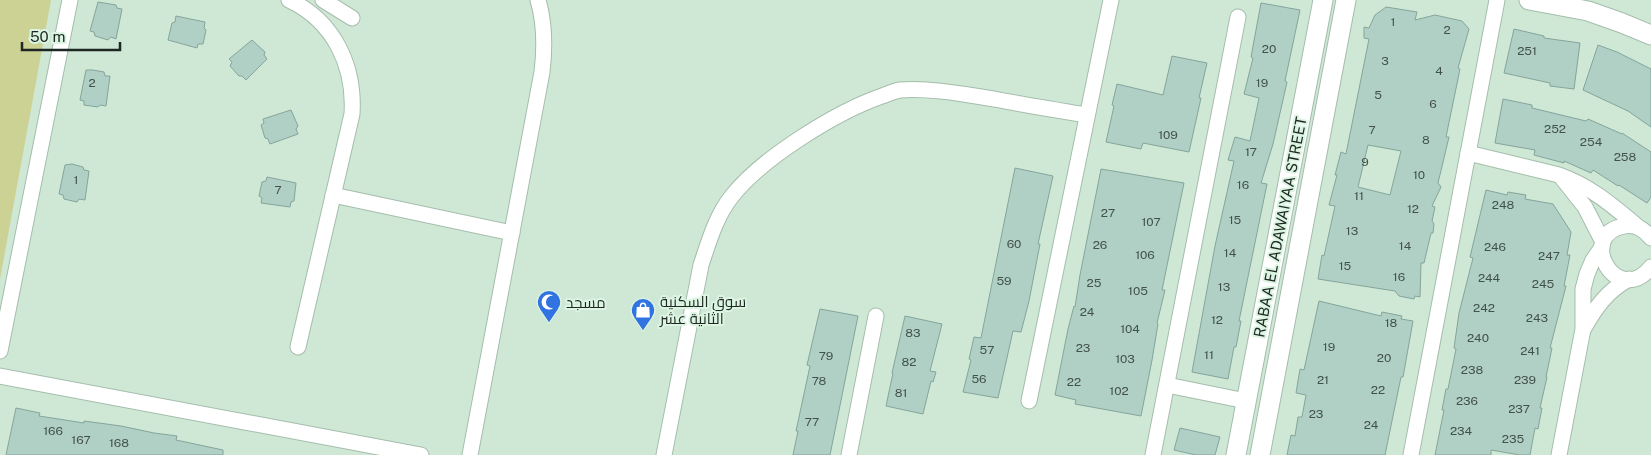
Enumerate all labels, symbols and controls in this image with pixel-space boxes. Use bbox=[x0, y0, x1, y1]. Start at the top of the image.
house number: 1 bbox=[1391, 15, 1395, 29]
scale bar bbox=[22, 20, 120, 52]
house number: 2 bbox=[1443, 23, 1451, 37]
text: 50 m bbox=[30, 28, 65, 45]
house number: 20 bbox=[1262, 42, 1276, 56]
house number: 251 bbox=[1517, 44, 1537, 58]
house number: 3 bbox=[1381, 54, 1389, 68]
house number: 4 bbox=[1435, 64, 1443, 78]
house number: 2 bbox=[88, 76, 96, 90]
house number: 19 bbox=[1256, 76, 1268, 90]
house number: 5 bbox=[1374, 88, 1382, 102]
house number: 6 bbox=[1429, 97, 1437, 111]
street label: RABAA EL ADAWAIYAA STREET bbox=[1250, 115, 1310, 339]
house number: 252 bbox=[1544, 122, 1566, 136]
house number: 7 bbox=[1368, 123, 1376, 137]
house number: 109 bbox=[1158, 128, 1178, 142]
house number: 8 bbox=[1422, 133, 1430, 147]
house number: 254 bbox=[1580, 135, 1603, 149]
house number: 17 bbox=[1245, 145, 1257, 159]
house number: 258 bbox=[1614, 150, 1637, 164]
house number: 9 bbox=[1361, 155, 1369, 169]
house number: 10 bbox=[1413, 168, 1425, 182]
house number: 1 bbox=[74, 173, 78, 187]
house number: 16 bbox=[1237, 178, 1249, 192]
house number: 7 bbox=[274, 183, 282, 197]
house number: 11 bbox=[1354, 189, 1364, 203]
house number: 248 bbox=[1492, 198, 1514, 212]
house number: 12 bbox=[1407, 202, 1419, 216]
house number: 27 bbox=[1101, 206, 1115, 220]
house number: 15 bbox=[1229, 213, 1242, 227]
house number: 107 bbox=[1141, 215, 1161, 229]
house number: 13 bbox=[1346, 224, 1358, 238]
house number: 60 bbox=[1007, 237, 1021, 251]
house number: 26 bbox=[1093, 238, 1107, 252]
house number: 14 bbox=[1399, 239, 1412, 253]
house number: 246 bbox=[1484, 240, 1506, 254]
house number: 14 bbox=[1224, 246, 1237, 260]
house number: 106 bbox=[1135, 248, 1155, 262]
house number: 247 bbox=[1538, 249, 1560, 263]
house number: 15 bbox=[1339, 259, 1352, 273]
house number: 16 bbox=[1393, 270, 1405, 284]
house number: 244 bbox=[1478, 271, 1501, 285]
house number: 59 bbox=[996, 274, 1012, 288]
house number: 25 bbox=[1087, 276, 1102, 290]
house number: 245 bbox=[1532, 277, 1554, 291]
house number: 13 bbox=[1218, 280, 1230, 294]
house number: 105 bbox=[1128, 284, 1148, 298]
mosque icon: مسجد bbox=[536, 289, 562, 323]
place label: سوق السكنية الثانية عشر bbox=[659, 293, 746, 328]
place label: مسجد bbox=[566, 294, 606, 311]
shop icon: سوق السكنية الثانية عشر bbox=[630, 297, 656, 331]
house number: 242 bbox=[1473, 301, 1495, 315]
house number: 24 bbox=[1080, 305, 1095, 319]
house number: 243 bbox=[1526, 311, 1548, 325]
house number: 12 bbox=[1211, 313, 1223, 327]
house number: 18 bbox=[1385, 316, 1398, 330]
house number: 104 bbox=[1120, 322, 1140, 336]
house number: 83 bbox=[905, 326, 921, 340]
house number: 240 bbox=[1467, 331, 1489, 345]
house number: 19 bbox=[1323, 340, 1335, 354]
house number: 23 bbox=[1076, 341, 1090, 355]
house number: 57 bbox=[980, 343, 994, 357]
house number: 241 bbox=[1520, 344, 1540, 358]
house number: 11 bbox=[1204, 348, 1214, 362]
house number: 79 bbox=[819, 349, 833, 363]
house number: 20 bbox=[1377, 351, 1391, 365]
house number: 103 bbox=[1115, 352, 1135, 366]
house number: 82 bbox=[902, 355, 916, 369]
house number: 238 bbox=[1461, 363, 1483, 377]
house number: 56 bbox=[971, 372, 987, 386]
house number: 21 bbox=[1317, 373, 1329, 387]
house number: 239 bbox=[1514, 373, 1536, 387]
house number: 78 bbox=[812, 374, 827, 388]
house number: 22 bbox=[1067, 375, 1081, 389]
house number: 22 bbox=[1371, 383, 1385, 397]
house number: 102 bbox=[1109, 384, 1129, 398]
house number: 81 bbox=[895, 386, 907, 400]
house number: 236 bbox=[1456, 394, 1478, 408]
house number: 237 bbox=[1508, 402, 1530, 416]
house number: 23 bbox=[1309, 407, 1323, 421]
house number: 77 bbox=[805, 415, 819, 429]
house number: 24 bbox=[1364, 418, 1379, 432]
house number: 166 bbox=[43, 424, 63, 438]
house number: 234 bbox=[1450, 424, 1473, 438]
house number: 235 bbox=[1502, 432, 1525, 446]
house number: 167 bbox=[71, 433, 91, 447]
house number: 168 bbox=[109, 436, 129, 450]

